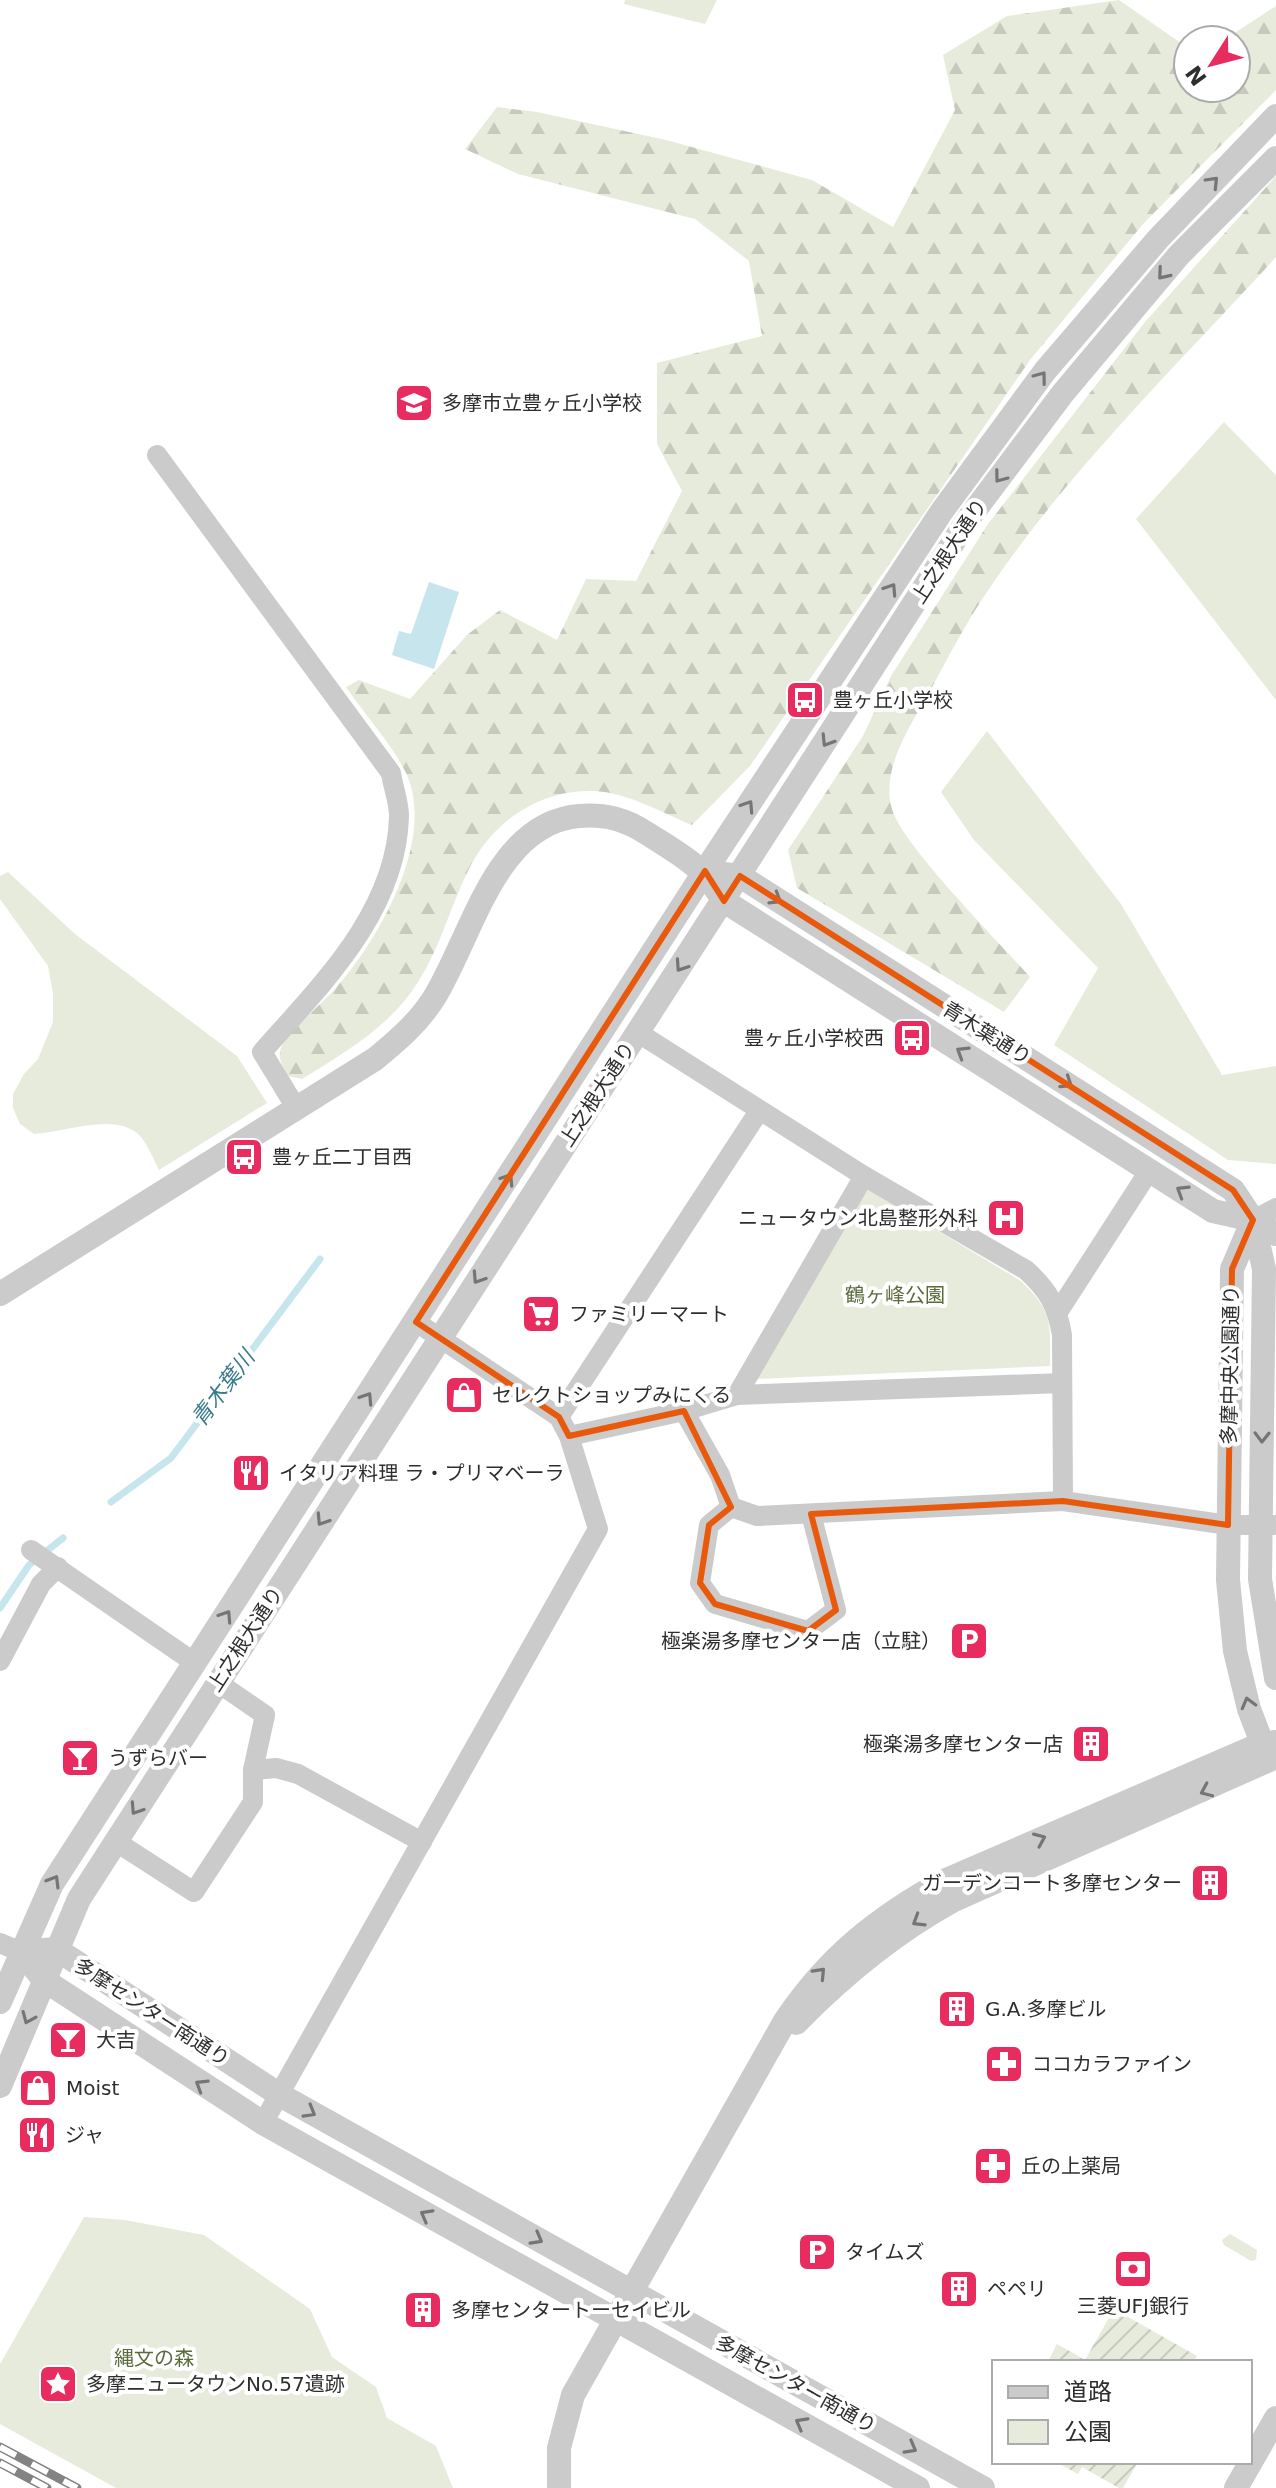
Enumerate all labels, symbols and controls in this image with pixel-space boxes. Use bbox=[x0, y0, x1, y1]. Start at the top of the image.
north arrow bbox=[1172, 24, 1252, 104]
text: N bbox=[1181, 61, 1212, 90]
one-way arrow bbox=[1204, 177, 1218, 191]
one-way arrow bbox=[1158, 265, 1173, 280]
one-way arrow bbox=[1031, 371, 1046, 386]
school or university icon: 多摩市立豊ヶ丘小学校 bbox=[393, 382, 435, 424]
place label: 多摩市立豊ヶ丘小学校 bbox=[442, 391, 642, 415]
one-way arrow bbox=[995, 468, 1009, 483]
street label: 上之根大通り bbox=[906, 494, 992, 608]
one-way arrow bbox=[882, 584, 897, 598]
bus stop icon: 豊ヶ丘小学校 bbox=[784, 679, 826, 721]
place label: 豊ヶ丘小学校 bbox=[833, 688, 953, 712]
one-way arrow bbox=[822, 732, 837, 747]
one-way arrow bbox=[739, 801, 754, 815]
one-way arrow bbox=[767, 889, 782, 904]
one-way arrow bbox=[676, 957, 691, 971]
street label: 青木葉通り bbox=[938, 996, 1036, 1070]
bus stop icon: 豊ヶ丘小学校西 bbox=[891, 1017, 933, 1059]
place label: 豊ヶ丘小学校西 bbox=[744, 1026, 884, 1050]
street label: 上之根大通り bbox=[554, 1037, 640, 1151]
one-way arrow bbox=[956, 1047, 971, 1062]
one-way arrow bbox=[1058, 1074, 1073, 1089]
bus stop icon: 豊ヶ丘二丁目西 bbox=[223, 1136, 265, 1178]
place label: 豊ヶ丘二丁目西 bbox=[272, 1145, 412, 1169]
one-way arrow bbox=[498, 1173, 513, 1188]
one-way arrow bbox=[1176, 1186, 1191, 1201]
hospital icon: ニュータウン北島整形外科 bbox=[985, 1197, 1027, 1239]
place label: ニュータウン北島整形外科 bbox=[738, 1206, 978, 1230]
one-way arrow bbox=[473, 1269, 488, 1284]
park label: 鶴ヶ峰公園 bbox=[845, 1283, 945, 1307]
street label: 多摩中央公園通り bbox=[1217, 1285, 1243, 1445]
supermarket icon: ファミリーマート bbox=[520, 1293, 562, 1335]
place label: ファミリーマート bbox=[569, 1302, 729, 1326]
water label: 青木葉川 bbox=[187, 1344, 261, 1431]
shop icon: セレクトショップみにくる bbox=[443, 1374, 485, 1416]
place label: セレクトショップみにくる bbox=[492, 1383, 731, 1407]
one-way arrow bbox=[358, 1392, 373, 1407]
one-way arrow bbox=[1253, 1431, 1270, 1444]
restaurant icon: イタリア料理 ラ・プリマベーラ bbox=[230, 1452, 272, 1494]
place label: イタリア料理 ラ・プリマベーラ bbox=[279, 1461, 565, 1485]
one-way arrow bbox=[317, 1511, 332, 1526]
street label: 上之根大通り bbox=[202, 1582, 288, 1696]
one-way arrow bbox=[216, 1610, 231, 1625]
parking icon: 極楽湯多摩センター店（立駐） bbox=[948, 1620, 990, 1662]
place label: 極楽湯多摩センター店（立駐） bbox=[661, 1629, 941, 1653]
one-way arrow bbox=[1241, 1696, 1257, 1710]
building icon: 極楽湯多摩センター店 bbox=[1070, 1723, 1112, 1765]
place label: 極楽湯多摩センター店 bbox=[863, 1732, 1063, 1756]
bar icon: うずらバー bbox=[59, 1737, 101, 1779]
place label: うずらバー bbox=[108, 1746, 208, 1770]
one-way arrow bbox=[1200, 1781, 1214, 1797]
one-way arrow bbox=[131, 1800, 146, 1815]
one-way arrow bbox=[1032, 1833, 1046, 1849]
building icon: ガーデンコート多摩センター bbox=[1189, 1862, 1231, 1904]
place label: ガーデンコート多摩センター bbox=[922, 1871, 1182, 1895]
one-way arrow bbox=[44, 1875, 60, 1890]
one-way arrow bbox=[912, 1911, 927, 1926]
street label: 多摩センター南通り bbox=[70, 1953, 234, 2071]
one-way arrow bbox=[810, 1967, 824, 1982]
building icon: G.A.多摩ビル bbox=[936, 1988, 978, 2030]
place label: G.A.多摩ビル bbox=[985, 1997, 1107, 2021]
one-way arrow bbox=[22, 2010, 38, 2024]
bar icon: 大吉 bbox=[47, 2019, 89, 2061]
place label: 大吉 bbox=[96, 2028, 136, 2052]
pharmacy icon: ココカラファイン bbox=[983, 2043, 1025, 2085]
place label: ココカラファイン bbox=[1032, 2052, 1192, 2076]
shop icon: Moist bbox=[17, 2067, 59, 2109]
place label: Moist bbox=[66, 2076, 119, 2100]
one-way arrow bbox=[195, 2079, 210, 2094]
one-way arrow bbox=[301, 2102, 316, 2118]
restaurant icon: ジャ bbox=[16, 2114, 58, 2156]
place label: ジャ bbox=[65, 2123, 104, 2147]
pharmacy icon: 丘の上薬局 bbox=[972, 2145, 1014, 2187]
place label: 丘の上薬局 bbox=[1021, 2154, 1121, 2178]
one-way arrow bbox=[420, 2209, 435, 2225]
one-way arrow bbox=[529, 2230, 543, 2245]
parking icon: タイムズ bbox=[796, 2231, 838, 2273]
place label: タイムズ bbox=[845, 2240, 925, 2264]
bank icon: 三菱UFJ銀行 bbox=[1112, 2248, 1154, 2290]
building icon: ペペリ bbox=[938, 2268, 980, 2310]
place label: ペペリ bbox=[987, 2277, 1047, 2301]
building icon: 多摩センタートーセイビル bbox=[402, 2289, 444, 2331]
place label: 三菱UFJ銀行 bbox=[1077, 2294, 1189, 2318]
place label: 多摩センタートーセイビル bbox=[451, 2298, 691, 2322]
street label: 多摩センター南通り bbox=[711, 2330, 881, 2438]
park label: 縄文の森 bbox=[114, 2346, 194, 2370]
legend bbox=[992, 2360, 1252, 2464]
place icon: 多摩ニュータウンNo.57遺跡 bbox=[37, 2363, 79, 2405]
place label: 多摩ニュータウンNo.57遺跡 bbox=[86, 2372, 345, 2396]
text: 道路 bbox=[1064, 2378, 1112, 2406]
one-way arrow bbox=[795, 2417, 809, 2433]
text: 公園 bbox=[1064, 2418, 1112, 2446]
one-way arrow bbox=[902, 2438, 917, 2454]

